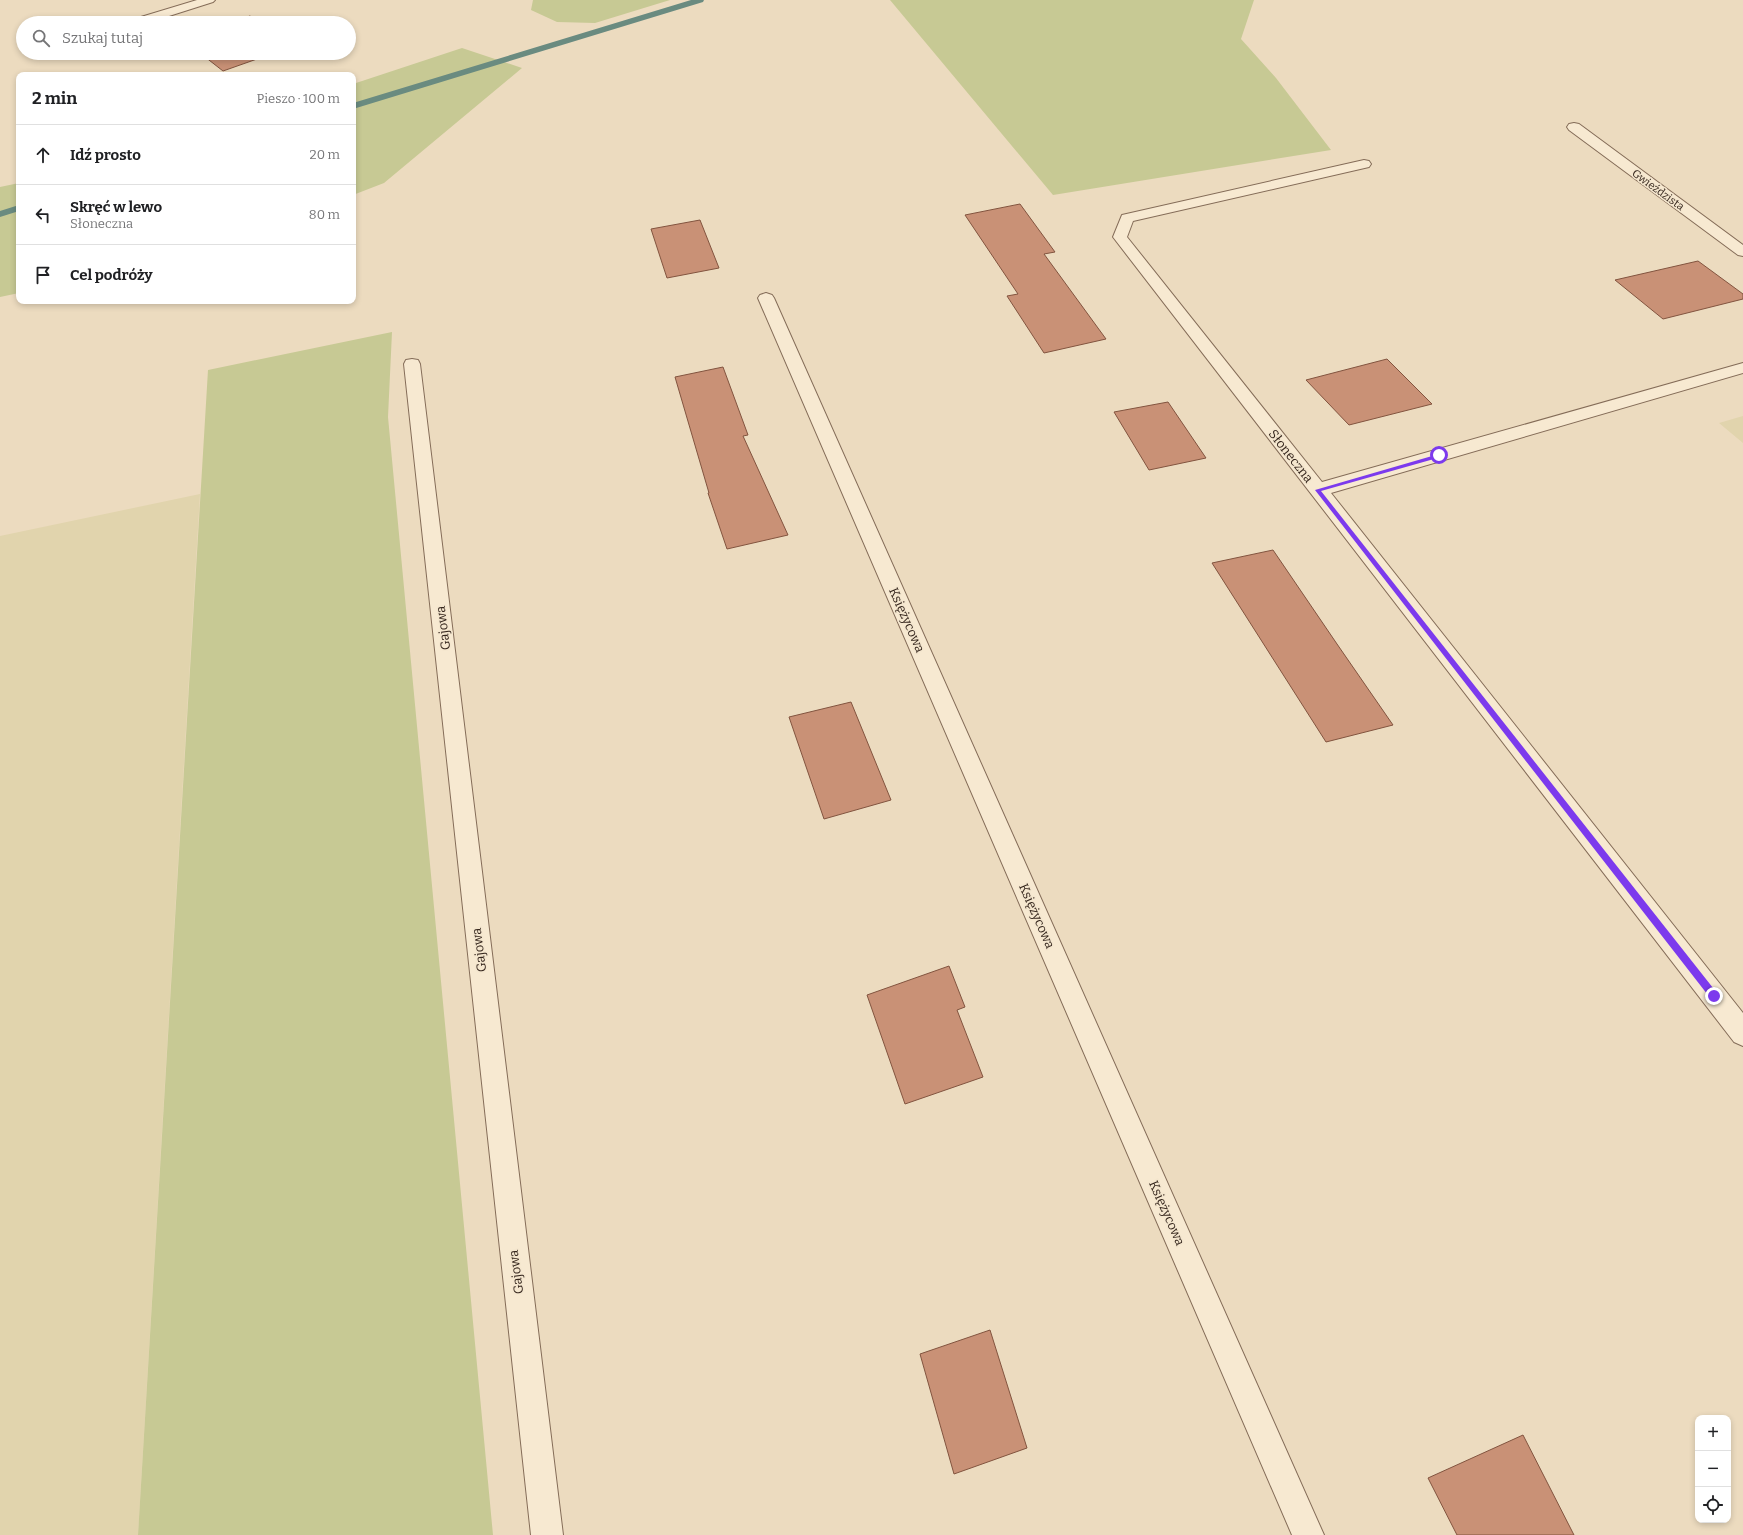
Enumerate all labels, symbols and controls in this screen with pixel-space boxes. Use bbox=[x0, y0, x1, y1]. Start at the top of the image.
search box bbox=[16, 16, 356, 60]
icon: search bbox=[30, 27, 52, 49]
text: Szukaj tutaj bbox=[62, 29, 143, 47]
text: 2 min bbox=[32, 88, 77, 109]
text: Pieszo · 100 m bbox=[257, 91, 340, 106]
icon: ahead bbox=[32, 144, 54, 166]
text: Idź prosto bbox=[70, 146, 141, 164]
text: 20 m bbox=[310, 147, 340, 162]
street label: Gwieździsta bbox=[1629, 167, 1687, 213]
text: Skręć w lewo bbox=[70, 198, 162, 216]
icon: left bbox=[32, 204, 54, 226]
text: 80 m bbox=[309, 207, 340, 222]
text: Słoneczna bbox=[70, 216, 133, 231]
icon: arrive bbox=[32, 264, 54, 286]
text: Cel podróży bbox=[70, 266, 153, 284]
street label: Słoneczna bbox=[1266, 426, 1316, 486]
route start bbox=[1430, 446, 1448, 464]
street label: Księżycowa bbox=[886, 585, 928, 655]
street label: Gajowa bbox=[433, 605, 453, 651]
street label: Księżycowa bbox=[1016, 881, 1058, 951]
street label: Gajowa bbox=[469, 927, 489, 973]
route end bbox=[1705, 987, 1723, 1005]
street label: Księżycowa bbox=[1146, 1178, 1188, 1248]
street label: Gajowa bbox=[506, 1249, 526, 1295]
map controls bbox=[1695, 1415, 1731, 1523]
button: + bbox=[1695, 1415, 1731, 1451]
button: − bbox=[1695, 1451, 1731, 1487]
button: locate bbox=[1695, 1487, 1731, 1523]

